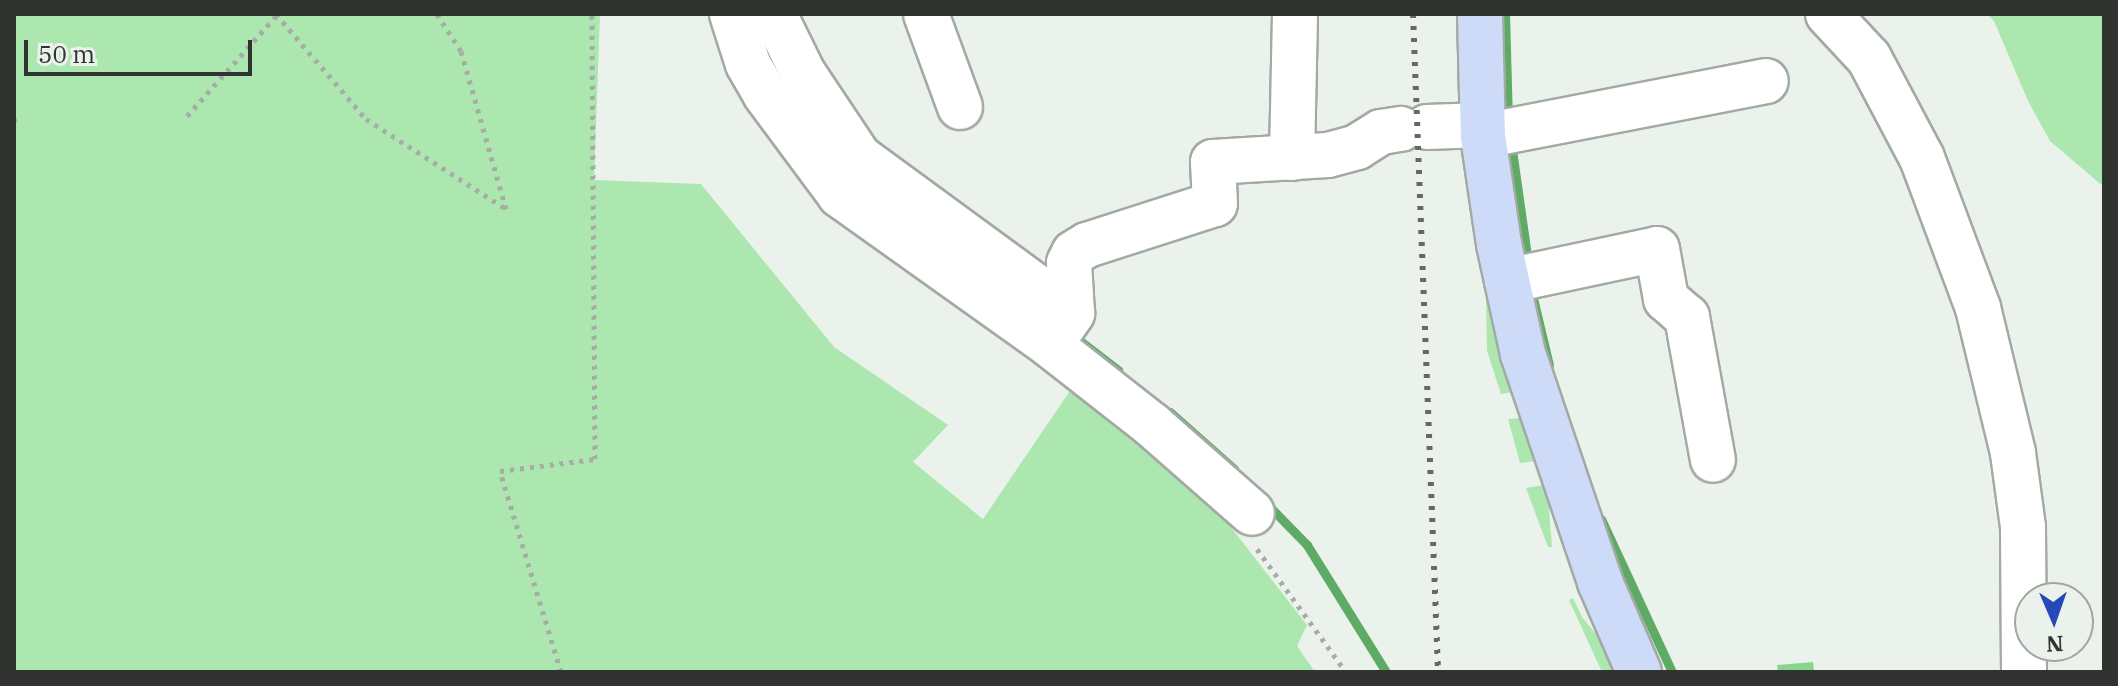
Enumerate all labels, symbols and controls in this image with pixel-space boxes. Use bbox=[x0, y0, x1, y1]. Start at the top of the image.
scale bar bbox=[28, 24, 256, 74]
text: 50 m bbox=[38, 38, 95, 70]
north arrow bbox=[2014, 582, 2094, 662]
text: N bbox=[2046, 630, 2064, 659]

